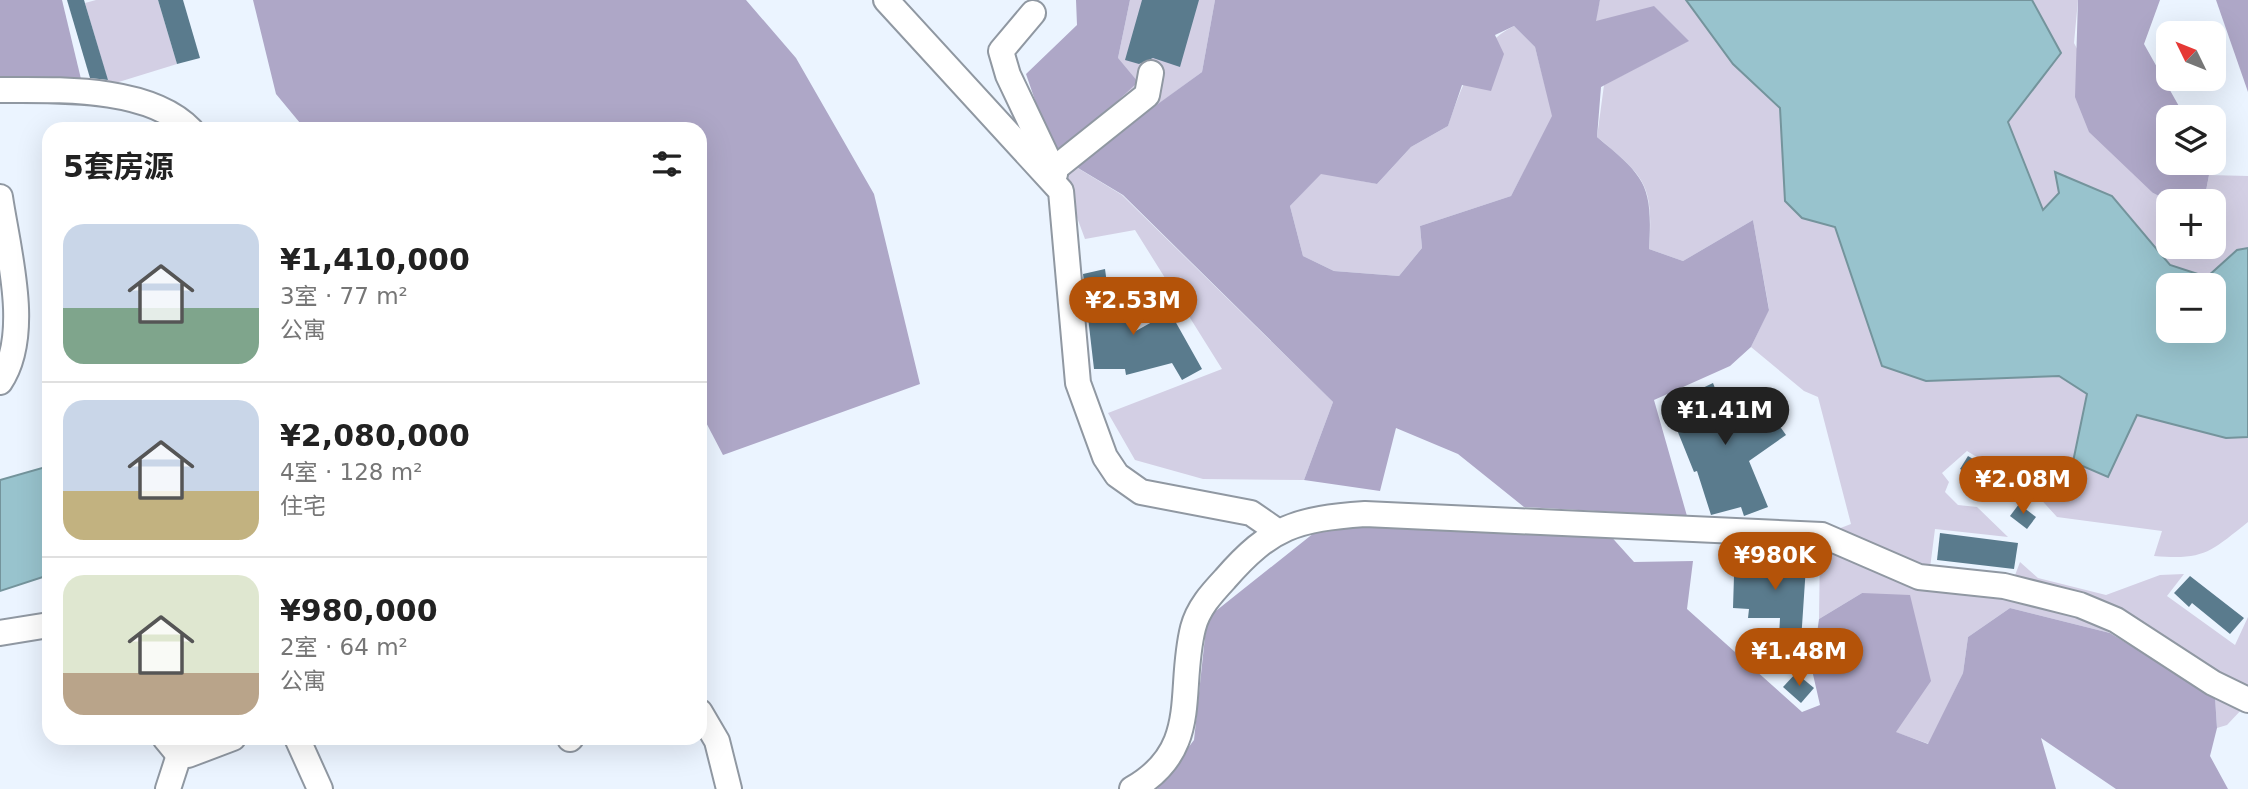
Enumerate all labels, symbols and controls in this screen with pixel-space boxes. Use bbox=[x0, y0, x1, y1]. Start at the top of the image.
north arrow bbox=[2156, 21, 2226, 91]
map controls bbox=[2156, 21, 2226, 343]
button: layers bbox=[2156, 105, 2226, 175]
icon: filters bbox=[648, 145, 686, 183]
text: 5套房源 bbox=[63, 149, 174, 184]
button: + bbox=[2156, 189, 2226, 259]
text: ¥1,410,000 bbox=[280, 242, 470, 277]
icon: home bbox=[119, 252, 203, 336]
button: − bbox=[2156, 273, 2226, 343]
pin: ¥2.53M bbox=[1076, 278, 1190, 337]
text: 3室 · 77 m² bbox=[280, 283, 408, 309]
text: ¥2.53M bbox=[1085, 287, 1181, 313]
text: 公寓 bbox=[280, 317, 326, 343]
pin: ¥1.41M bbox=[1668, 388, 1782, 447]
text: ¥1.41M bbox=[1677, 397, 1773, 423]
text: ¥2,080,000 bbox=[280, 418, 470, 453]
icon: home bbox=[119, 428, 203, 512]
pin: ¥2.08M bbox=[1966, 456, 2080, 516]
text: 4室 · 128 m² bbox=[280, 459, 422, 485]
text: ¥2.08M bbox=[1975, 466, 2071, 492]
text: 住宅 bbox=[280, 493, 326, 519]
pin: ¥980K bbox=[1726, 532, 1824, 592]
text: ¥980K bbox=[1734, 542, 1816, 568]
text: ¥980,000 bbox=[280, 593, 438, 628]
icon: home bbox=[119, 603, 203, 687]
pin: ¥1.48M bbox=[1742, 628, 1856, 688]
text: 2室 · 64 m² bbox=[280, 634, 408, 660]
text: ¥1.48M bbox=[1751, 638, 1847, 664]
text: 公寓 bbox=[280, 668, 326, 694]

